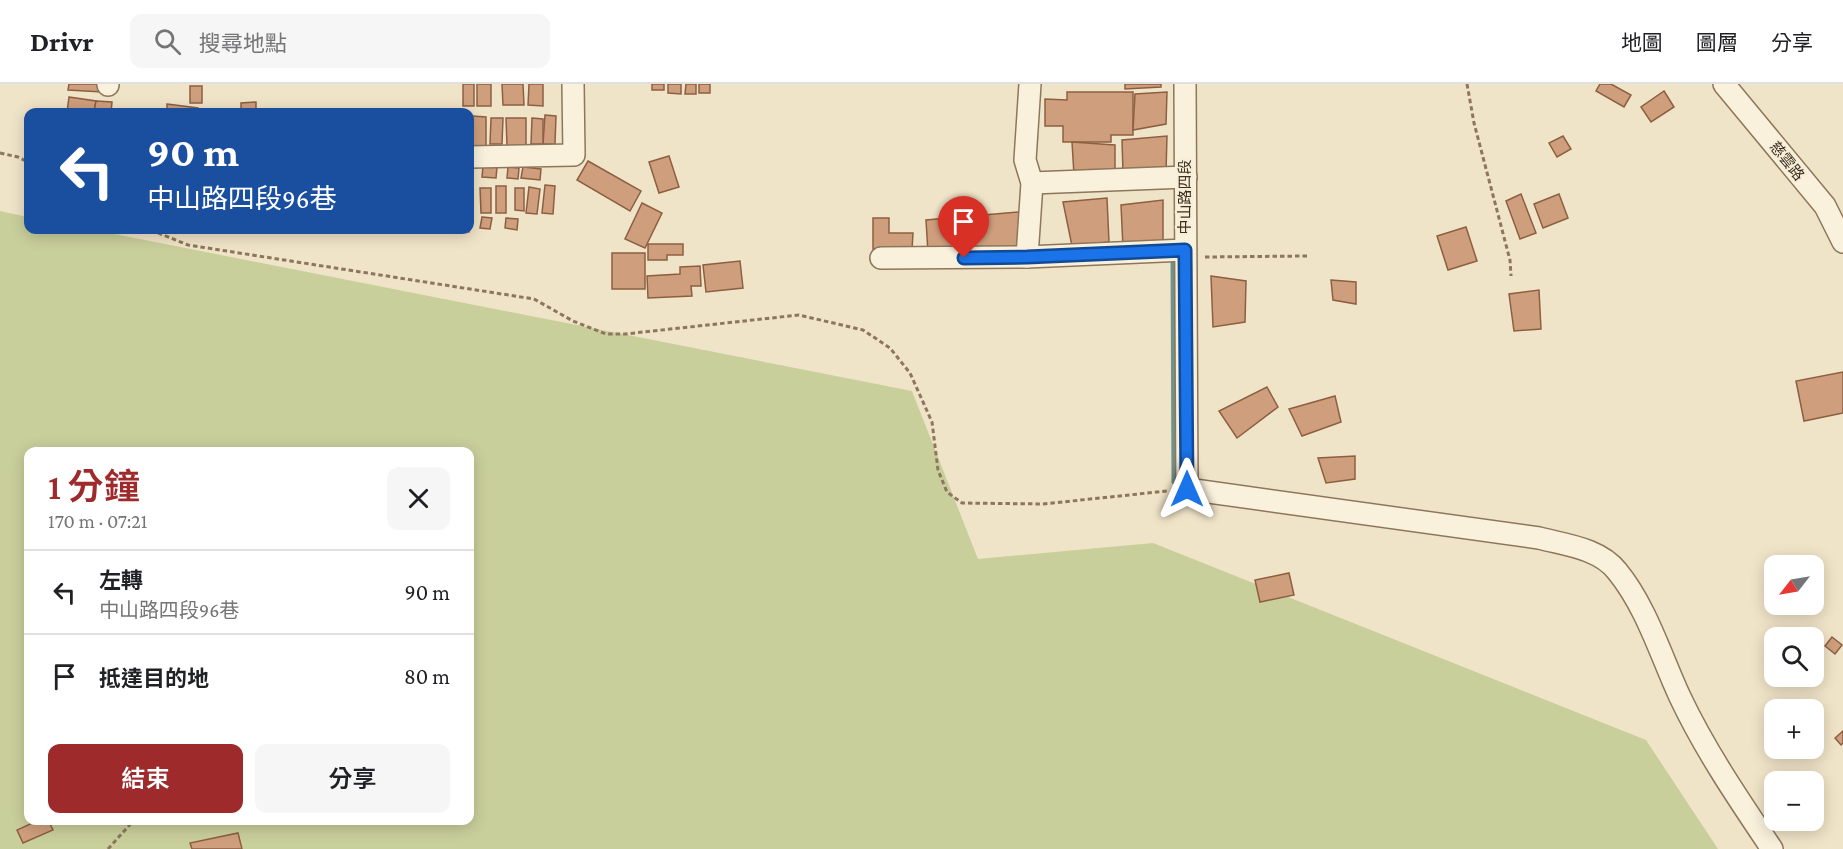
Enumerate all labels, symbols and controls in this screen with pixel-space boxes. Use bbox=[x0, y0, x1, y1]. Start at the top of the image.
search box bbox=[130, 14, 550, 68]
icon: search bbox=[151, 25, 184, 58]
text: Drivr bbox=[30, 26, 94, 57]
text: 搜尋地點 bbox=[199, 31, 287, 56]
text: 地圖 bbox=[1621, 31, 1663, 55]
text: 圖層 bbox=[1696, 31, 1738, 55]
text: 分享 bbox=[1771, 31, 1813, 55]
text: 90 m bbox=[147, 128, 239, 175]
icon: left bbox=[48, 132, 126, 210]
street label: 慈雲路 bbox=[1767, 138, 1807, 184]
street label: 中山路四段 bbox=[1177, 159, 1193, 235]
text: 中山路四段96巷 bbox=[147, 184, 336, 214]
pin bbox=[938, 196, 989, 258]
icon: arrive bbox=[947, 205, 980, 238]
position arrow bbox=[1155, 457, 1219, 521]
text: 1 分鐘 bbox=[48, 467, 140, 507]
button: close bbox=[387, 467, 450, 530]
text: 170 m · 07:21 bbox=[48, 510, 148, 532]
north arrow bbox=[1764, 555, 1824, 615]
map controls bbox=[1764, 555, 1824, 831]
text: 左轉 bbox=[99, 568, 143, 593]
icon: left bbox=[48, 576, 81, 609]
text: 90 m bbox=[405, 580, 450, 605]
text: 中山路四段96巷 bbox=[99, 599, 239, 621]
button: search bbox=[1764, 627, 1824, 687]
icon: arrive bbox=[48, 660, 81, 693]
text: 80 m bbox=[404, 664, 450, 689]
text: 抵達目的地 bbox=[99, 666, 209, 691]
button: + bbox=[1764, 699, 1824, 759]
button: 結束 bbox=[48, 744, 243, 813]
button: 分享 bbox=[255, 744, 450, 813]
button: − bbox=[1764, 771, 1824, 831]

